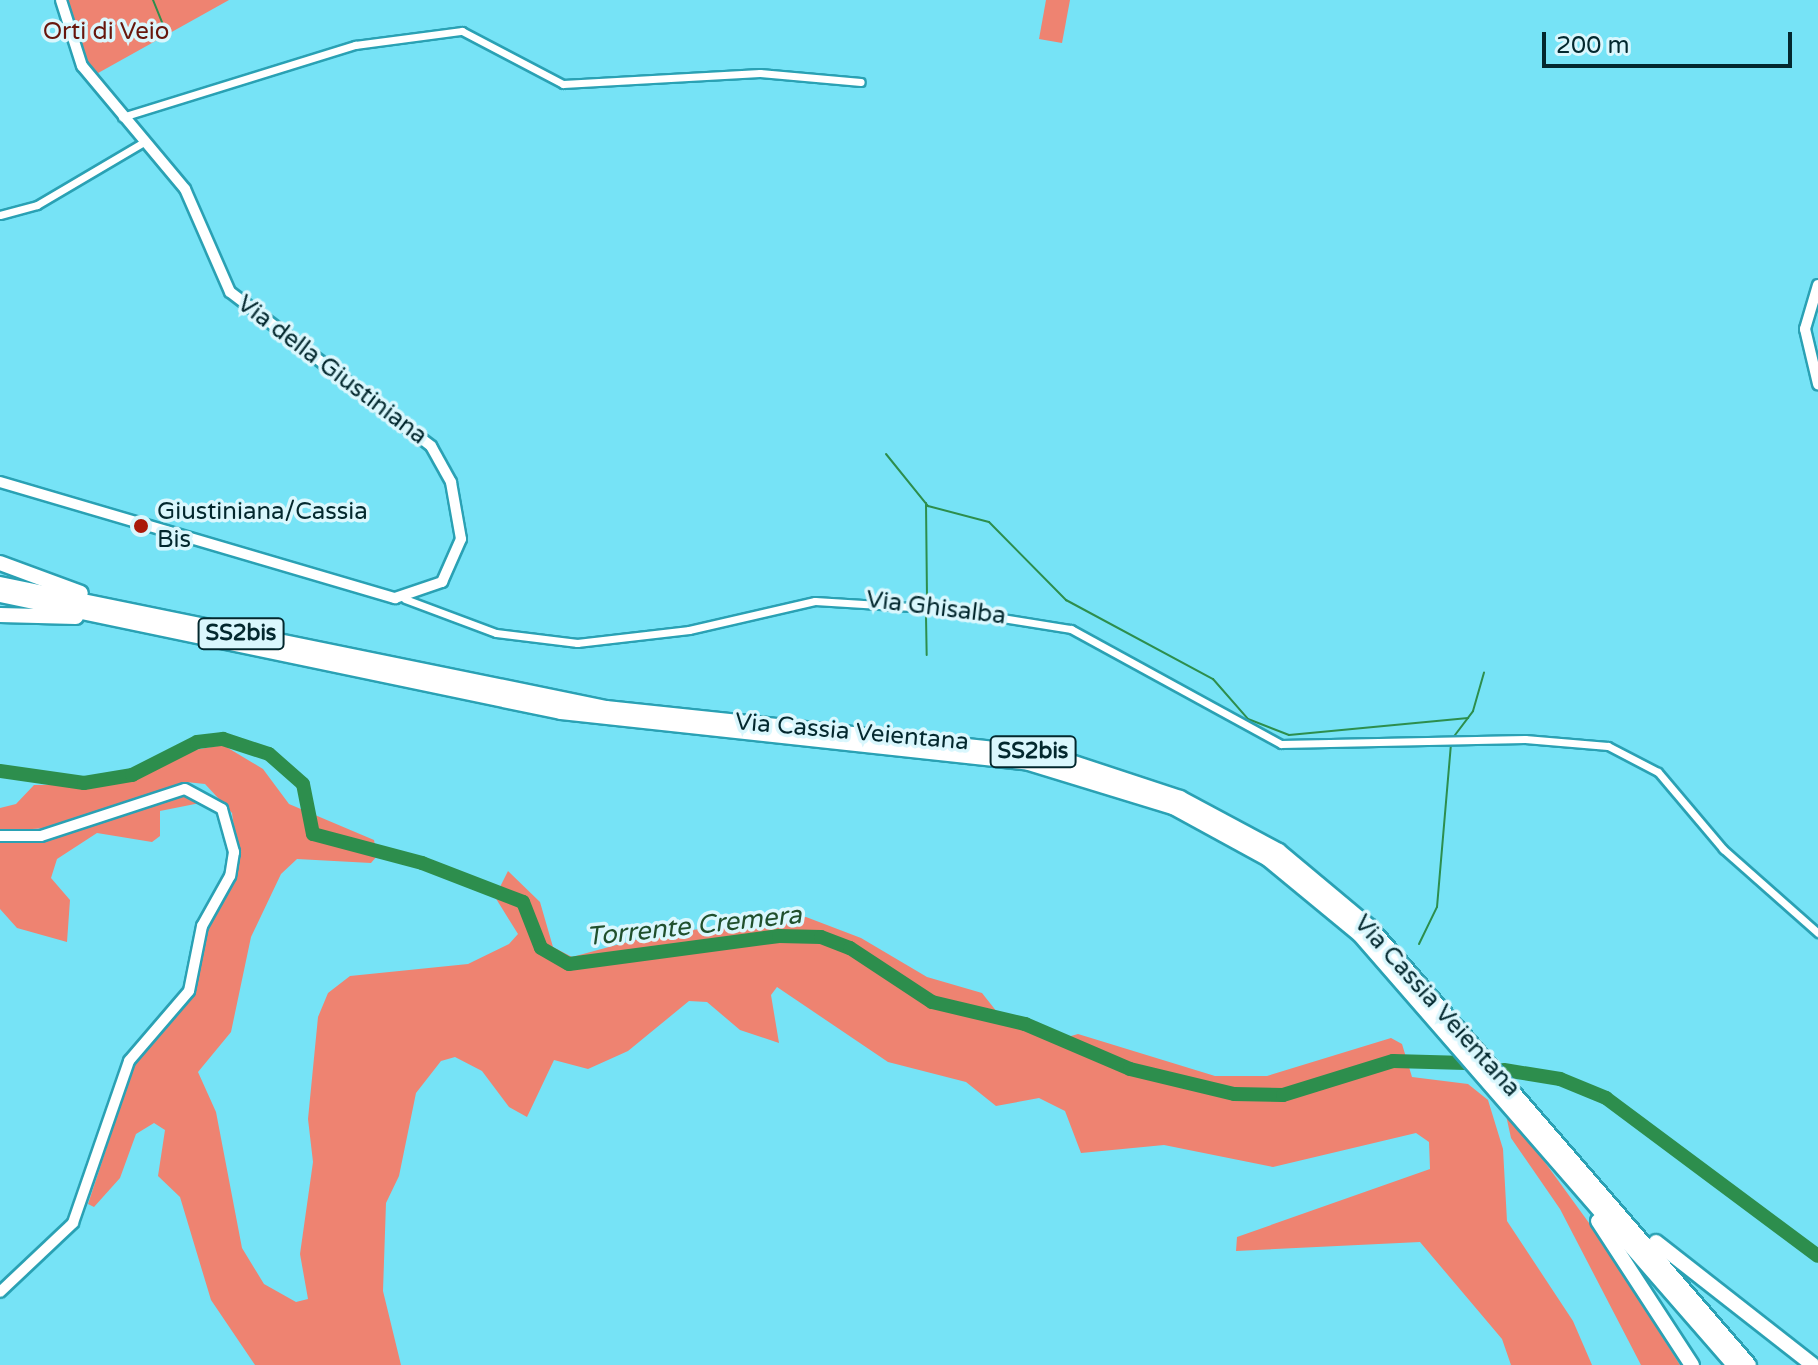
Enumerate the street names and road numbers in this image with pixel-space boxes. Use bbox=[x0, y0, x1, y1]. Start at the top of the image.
street label: Via della Giustiniana bbox=[231, 289, 433, 451]
street label: Via Ghisalba bbox=[865, 585, 1007, 631]
road number: SS2bis bbox=[197, 616, 285, 652]
street label: Via Cassia Veientana bbox=[734, 707, 970, 757]
road number: SS2bis bbox=[989, 734, 1077, 770]
street label: Via Cassia Veientana bbox=[1348, 909, 1526, 1103]

